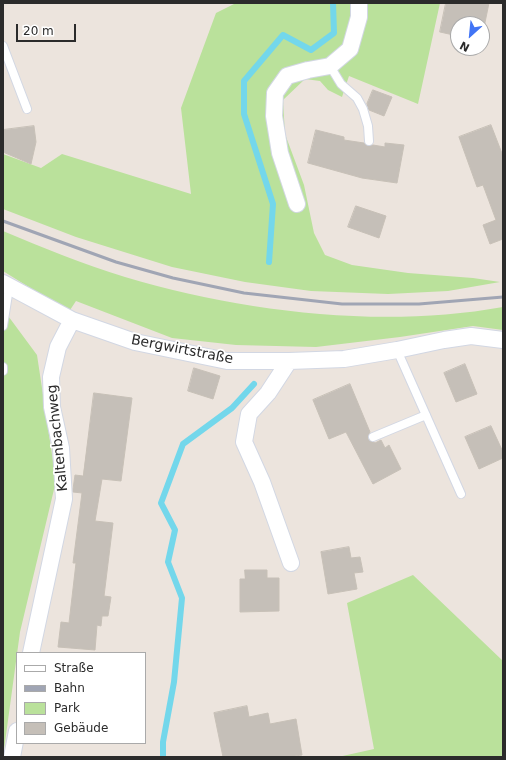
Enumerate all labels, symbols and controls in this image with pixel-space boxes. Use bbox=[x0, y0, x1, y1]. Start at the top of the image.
scale bar bbox=[18, 16, 78, 42]
north arrow bbox=[450, 16, 490, 56]
text: 20 m bbox=[23, 24, 54, 38]
text: N bbox=[458, 38, 472, 54]
street label: Bergwirtstraße bbox=[129, 332, 235, 368]
street label: Kaltenbachweg bbox=[44, 384, 72, 492]
legend bbox=[16, 652, 146, 744]
text: Straße bbox=[54, 661, 94, 675]
text: Bahn bbox=[54, 681, 85, 695]
text: Park bbox=[54, 701, 80, 715]
text: Gebäude bbox=[54, 721, 108, 735]

